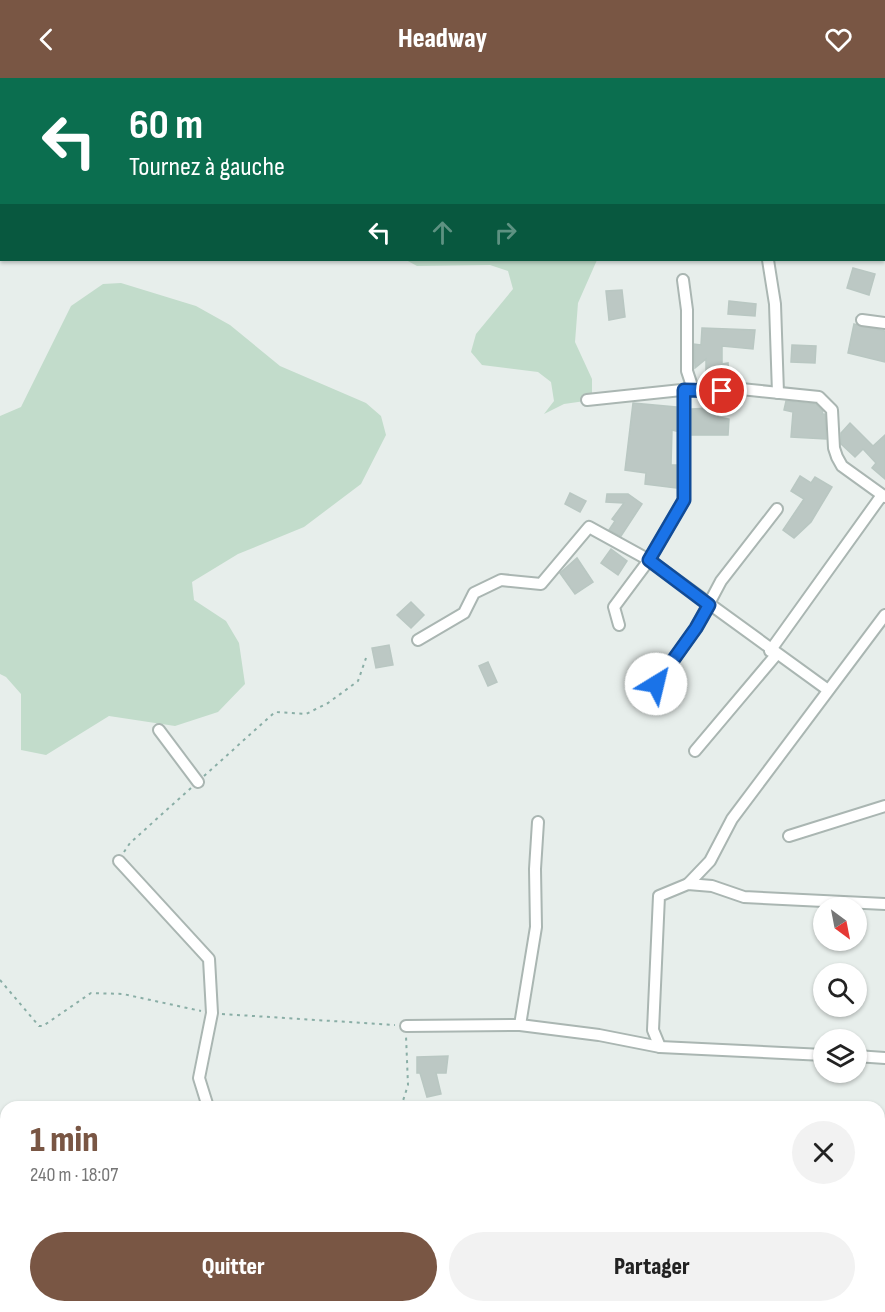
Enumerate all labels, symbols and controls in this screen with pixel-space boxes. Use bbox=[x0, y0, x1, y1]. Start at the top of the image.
icon: back bbox=[30, 23, 63, 56]
text: Headway bbox=[398, 23, 487, 55]
icon: heart bbox=[822, 23, 855, 56]
text: 60 m bbox=[129, 100, 203, 151]
icon: left bbox=[30, 102, 108, 180]
text: Tournez à gauche bbox=[129, 151, 285, 183]
icon: left bbox=[363, 216, 396, 249]
icon: ahead bbox=[426, 216, 459, 249]
icon: right bbox=[489, 216, 522, 249]
pin bbox=[696, 365, 747, 416]
icon: arrive bbox=[705, 374, 738, 407]
position arrow bbox=[624, 652, 688, 716]
north arrow bbox=[813, 897, 867, 951]
map controls bbox=[813, 897, 867, 1083]
button: search bbox=[813, 963, 867, 1017]
button: layers bbox=[813, 1029, 867, 1083]
text: 1 min bbox=[30, 1119, 98, 1162]
button: close bbox=[792, 1121, 855, 1184]
text: 240 m · 18:07 bbox=[30, 1163, 118, 1187]
button: Quitter bbox=[30, 1232, 437, 1301]
button: Partager bbox=[449, 1232, 855, 1301]

